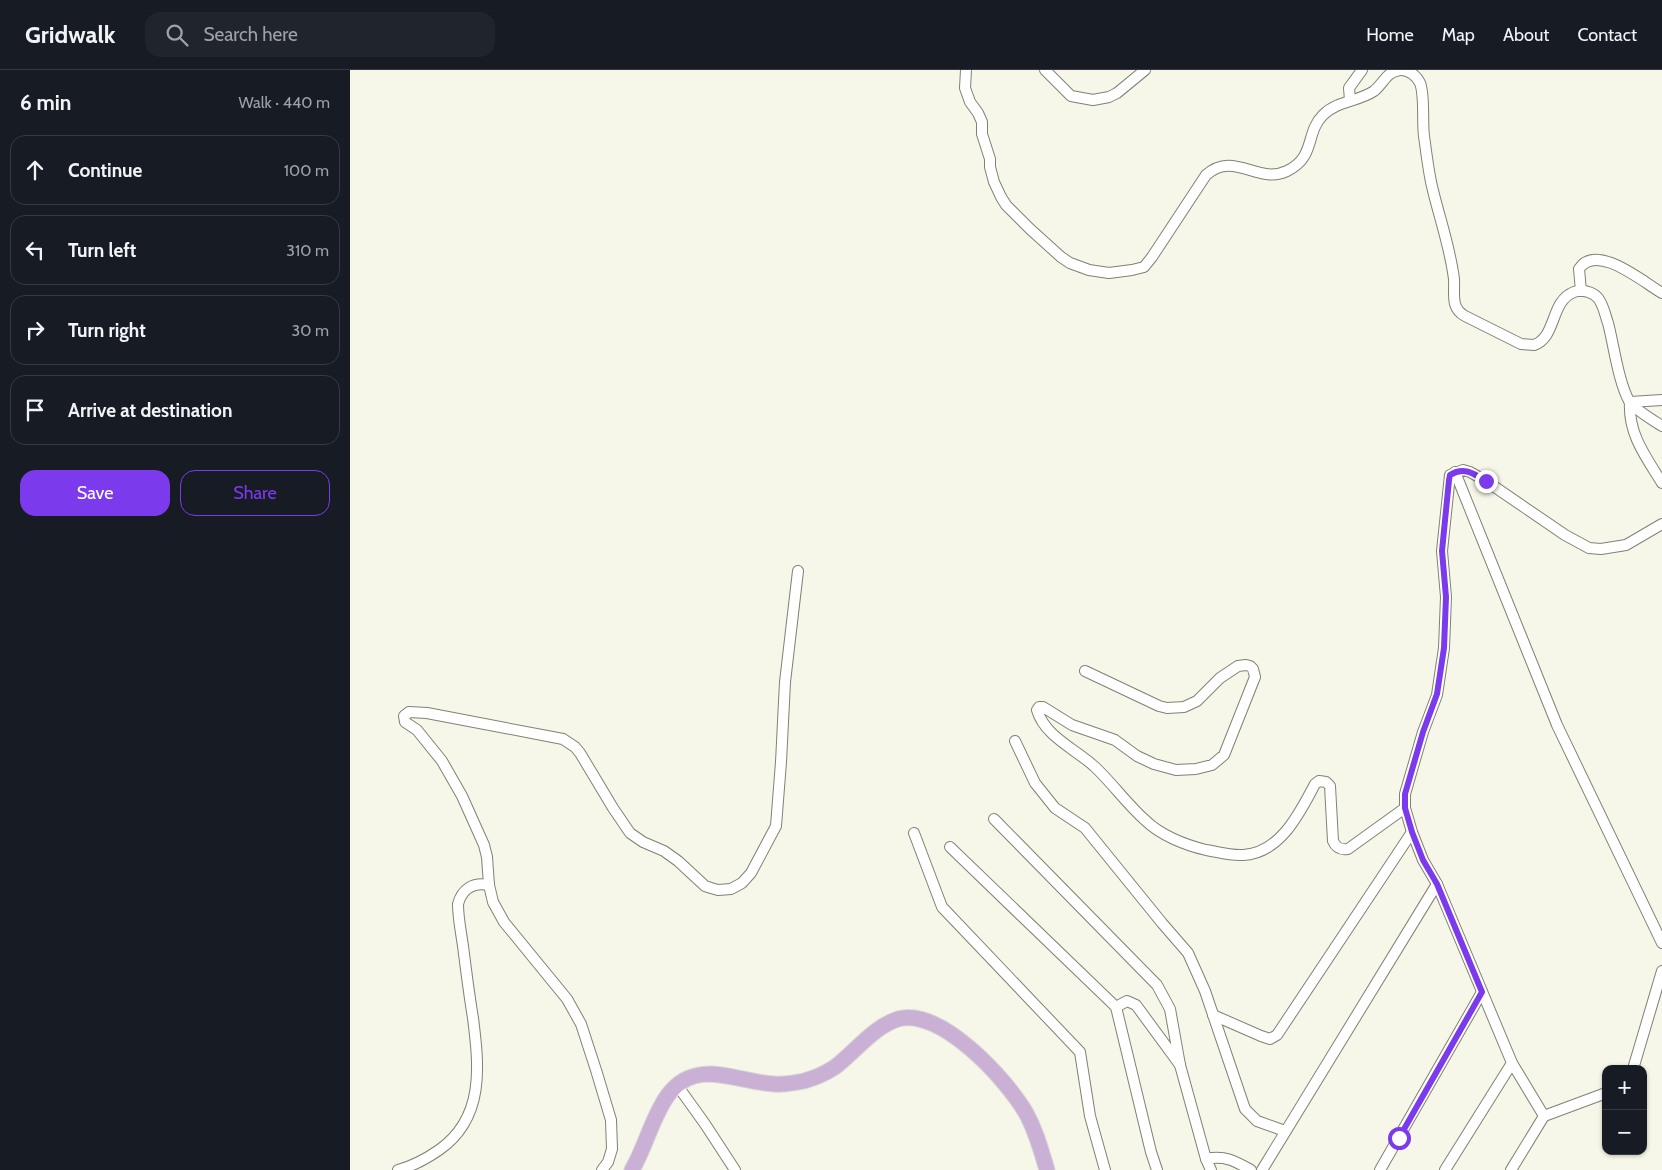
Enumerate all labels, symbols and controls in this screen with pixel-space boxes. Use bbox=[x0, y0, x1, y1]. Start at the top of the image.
search box bbox=[145, 12, 495, 57]
text: Gridwalk bbox=[25, 20, 115, 49]
icon: search bbox=[163, 21, 191, 49]
text: Search here bbox=[203, 23, 298, 46]
text: Home bbox=[1366, 24, 1414, 46]
text: Map bbox=[1442, 24, 1475, 46]
text: About bbox=[1503, 24, 1549, 46]
text: Contact bbox=[1577, 24, 1637, 46]
text: 6 min bbox=[20, 90, 71, 115]
text: Walk · 440 m bbox=[239, 93, 330, 112]
icon: ahead bbox=[21, 156, 49, 184]
text: Continue bbox=[68, 159, 142, 182]
text: 100 m bbox=[284, 161, 329, 180]
icon: left bbox=[21, 236, 49, 264]
text: Turn left bbox=[68, 239, 136, 262]
text: 310 m bbox=[286, 241, 329, 260]
icon: right bbox=[21, 316, 49, 344]
text: Turn right bbox=[68, 319, 146, 342]
text: 30 m bbox=[292, 321, 329, 340]
icon: arrive bbox=[21, 396, 49, 424]
text: Arrive at destination bbox=[68, 399, 232, 422]
button: Save bbox=[20, 470, 170, 516]
button: Share bbox=[180, 470, 330, 516]
route end bbox=[1475, 470, 1498, 493]
map controls bbox=[1602, 1065, 1647, 1155]
button: + bbox=[1602, 1065, 1647, 1110]
button: − bbox=[1602, 1110, 1647, 1155]
route start bbox=[1388, 1127, 1411, 1150]

